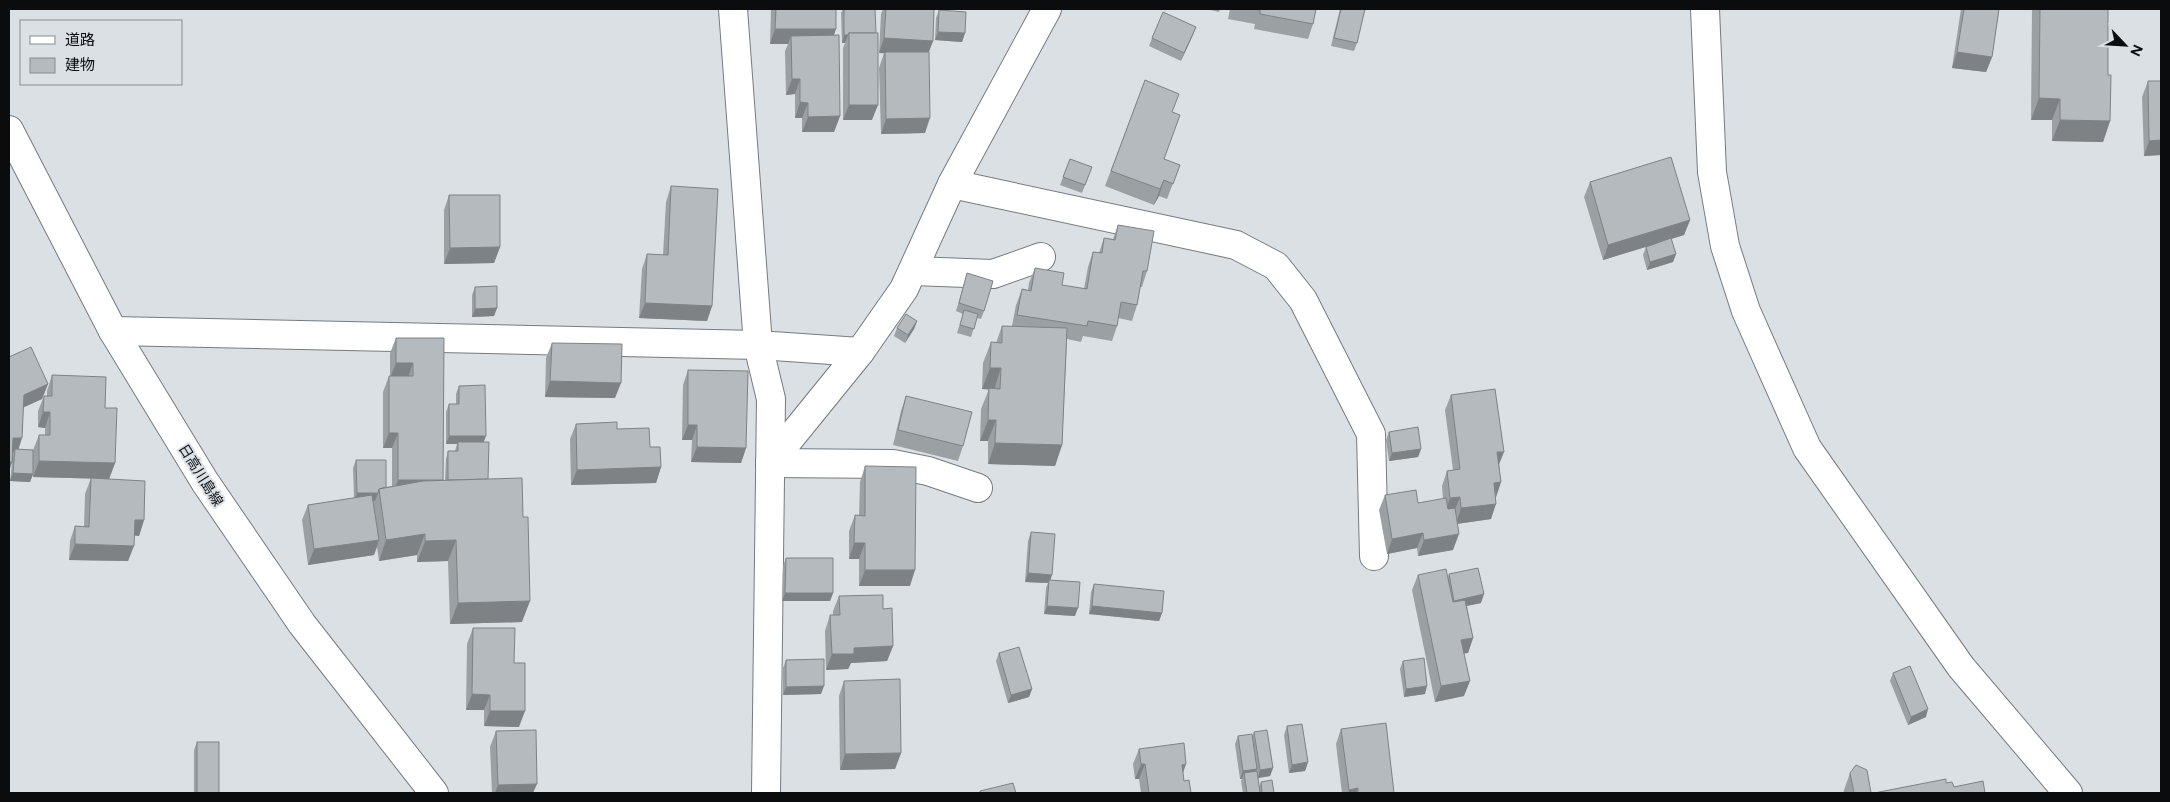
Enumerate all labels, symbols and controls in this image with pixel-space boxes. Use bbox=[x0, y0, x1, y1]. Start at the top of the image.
legend bbox=[20, 20, 182, 85]
north arrow bbox=[2100, 20, 2150, 70]
text: 道路 bbox=[65, 31, 95, 49]
text: N bbox=[2126, 42, 2146, 59]
text: 建物 bbox=[65, 56, 95, 74]
street label: 日高川島線 bbox=[175, 441, 226, 509]

